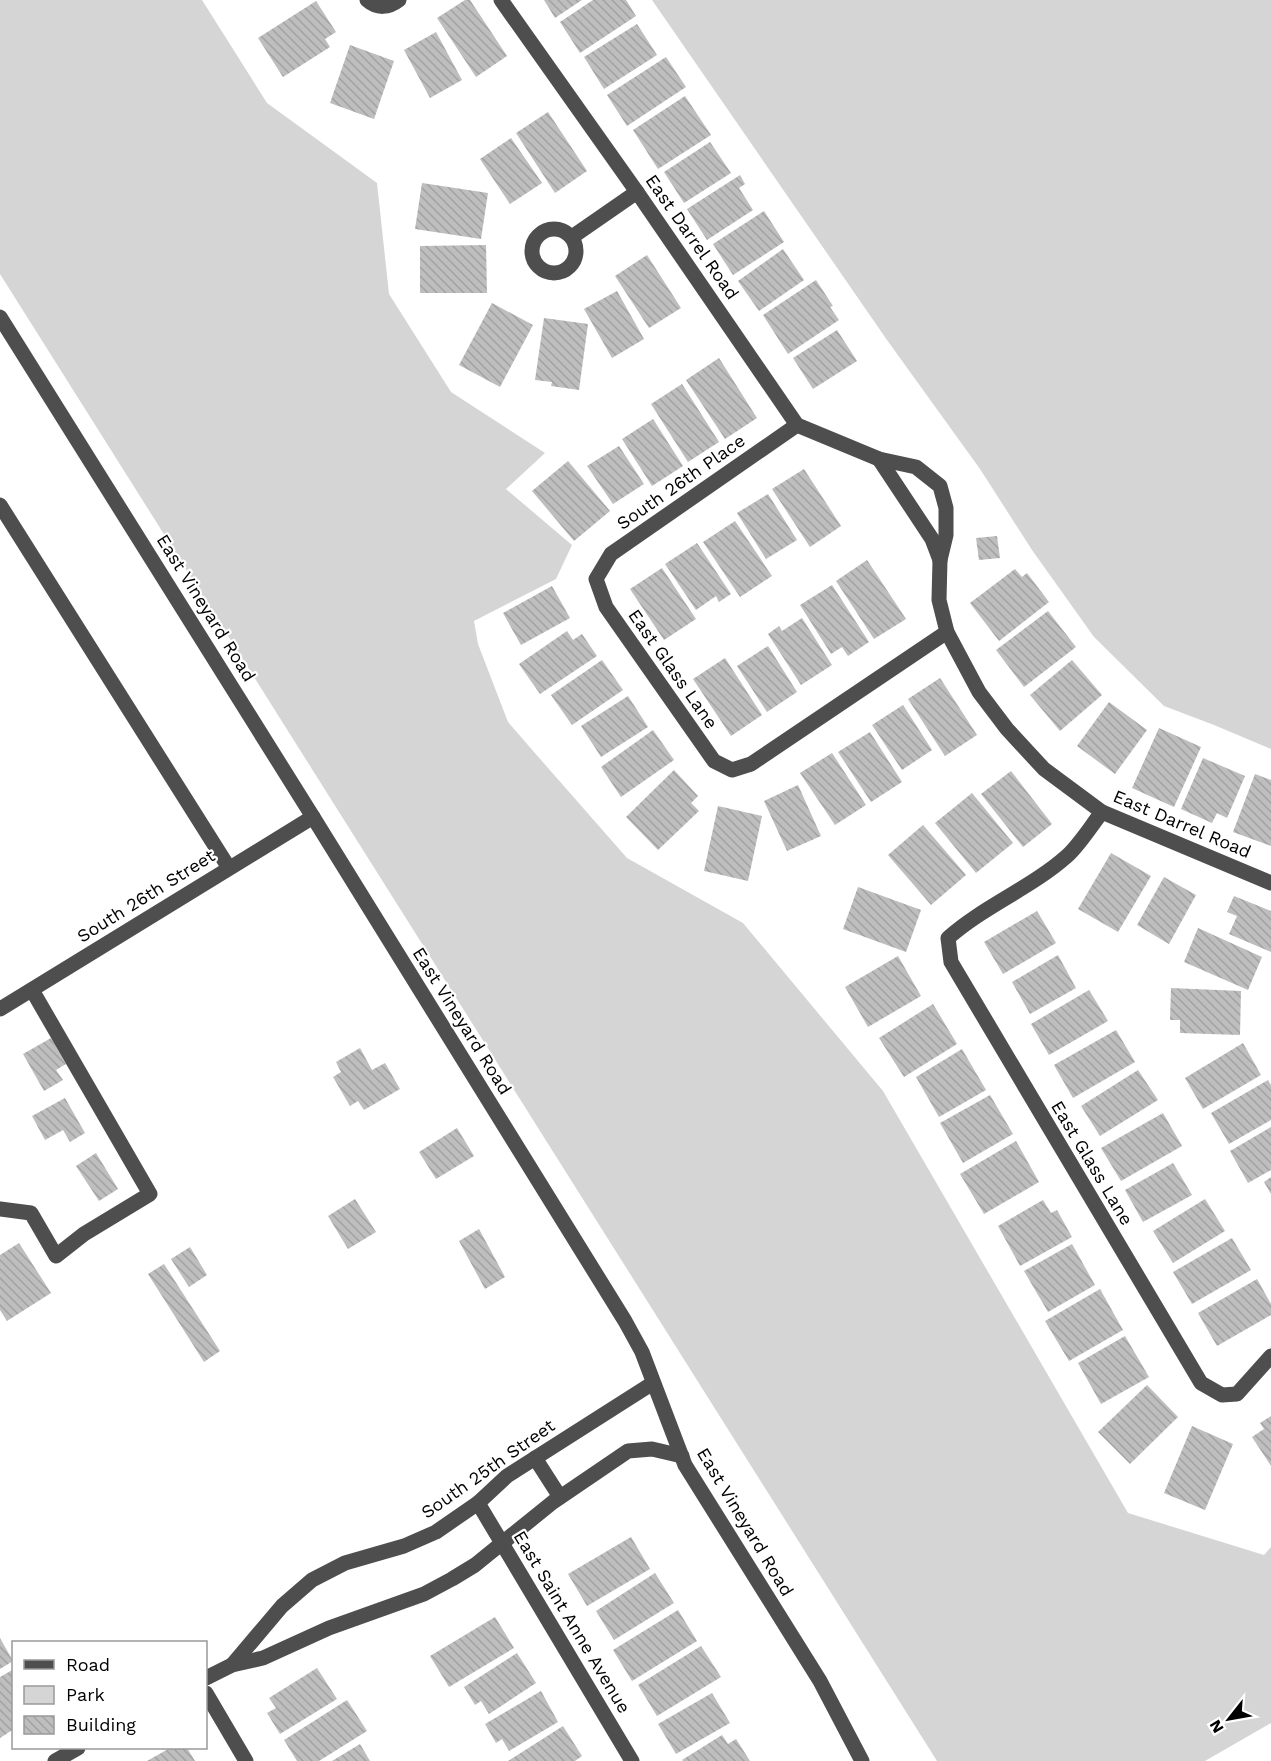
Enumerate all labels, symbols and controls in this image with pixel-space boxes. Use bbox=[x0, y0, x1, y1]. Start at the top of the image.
street label: East Darrel Road bbox=[641, 170, 743, 303]
street label: South 26th Place bbox=[613, 429, 749, 534]
street label: East Vineyard Road bbox=[153, 530, 260, 685]
street label: East Glass Lane bbox=[624, 605, 722, 733]
street label: East Darrel Road bbox=[1110, 785, 1254, 862]
street label: South 26th Street bbox=[73, 844, 219, 947]
street label: East Vineyard Road bbox=[409, 943, 516, 1098]
street label: East Glass Lane bbox=[1047, 1097, 1138, 1229]
street label: South 25th Street bbox=[417, 1414, 559, 1523]
street label: East Vineyard Road bbox=[693, 1444, 798, 1600]
street label: East Saint Anne Avenue bbox=[510, 1527, 635, 1717]
legend bbox=[12, 1641, 207, 1749]
text: Road bbox=[66, 1654, 110, 1675]
text: Park bbox=[66, 1684, 105, 1705]
north arrow bbox=[1199, 1689, 1259, 1749]
text: Building bbox=[66, 1714, 136, 1735]
text: N bbox=[1205, 1716, 1228, 1736]

